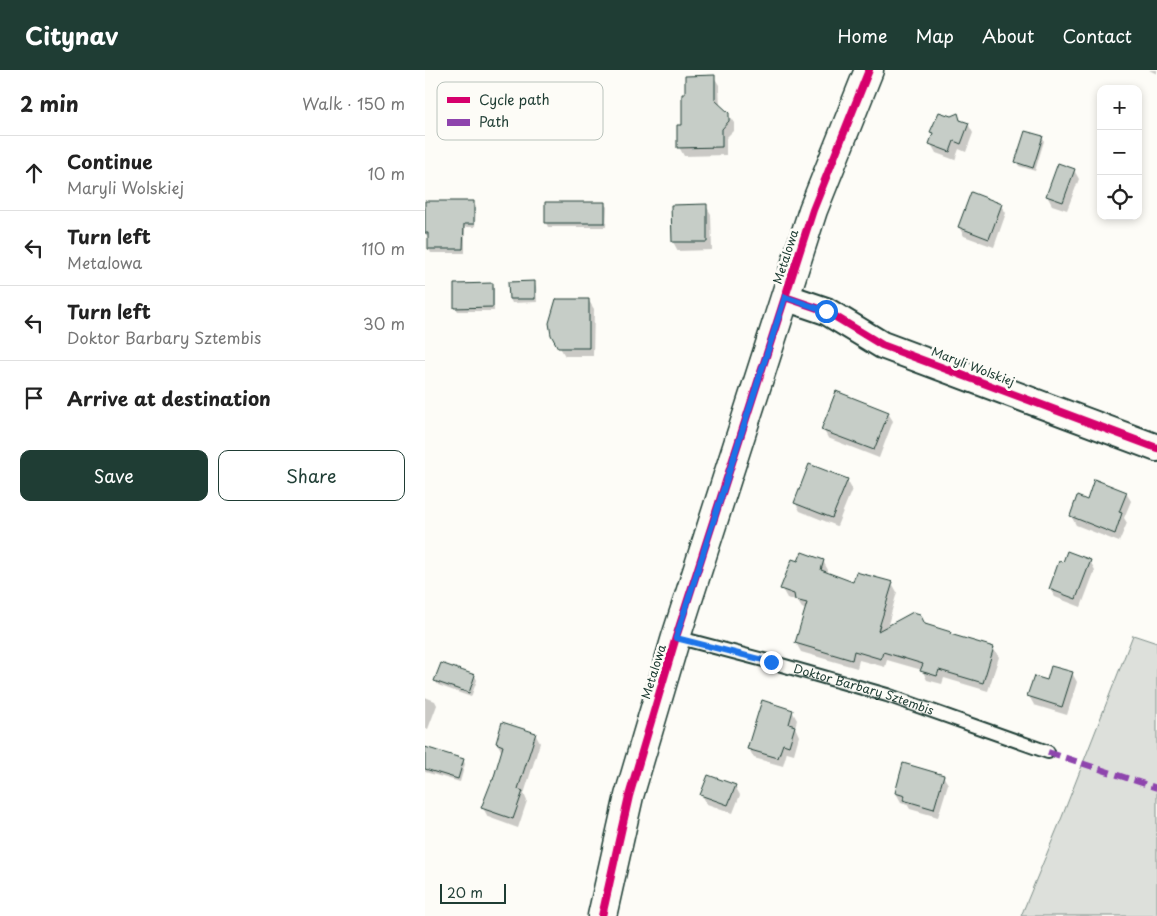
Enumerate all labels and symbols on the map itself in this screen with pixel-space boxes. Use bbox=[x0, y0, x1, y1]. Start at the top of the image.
legend bbox=[437, 82, 603, 140]
text: Cycle path bbox=[479, 89, 550, 110]
text: Path bbox=[479, 111, 509, 132]
street label: Metalowa bbox=[768, 227, 802, 286]
route start bbox=[815, 300, 838, 323]
street label: Maryli Wolskiej bbox=[929, 342, 1018, 390]
street label: Metalowa bbox=[636, 642, 670, 701]
route end bbox=[760, 651, 783, 674]
street label: Doktor Barbary Sztembis bbox=[792, 659, 937, 719]
scale bar bbox=[440, 881, 506, 904]

